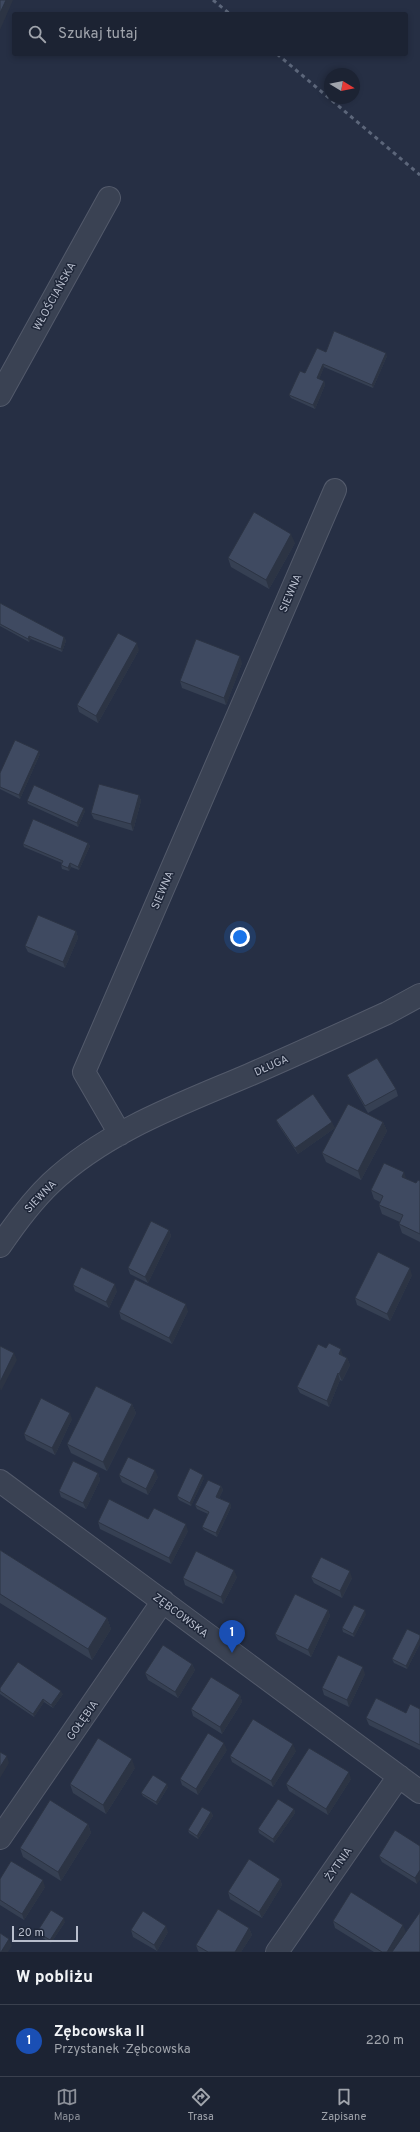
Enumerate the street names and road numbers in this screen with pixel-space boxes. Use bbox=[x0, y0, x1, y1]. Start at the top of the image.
street label: WŁOŚCIAŃSKA bbox=[29, 259, 79, 333]
street label: SIEWNA bbox=[277, 572, 305, 615]
street label: SIEWNA bbox=[149, 869, 177, 912]
street label: DŁUGA bbox=[252, 1052, 291, 1080]
street label: SIEWNA bbox=[22, 1177, 60, 1216]
street label: ZĘBCOWSKA bbox=[150, 1590, 211, 1641]
street label: GOŁĘBIA bbox=[64, 1698, 102, 1743]
street label: ŻYTNIA bbox=[321, 1844, 356, 1884]

